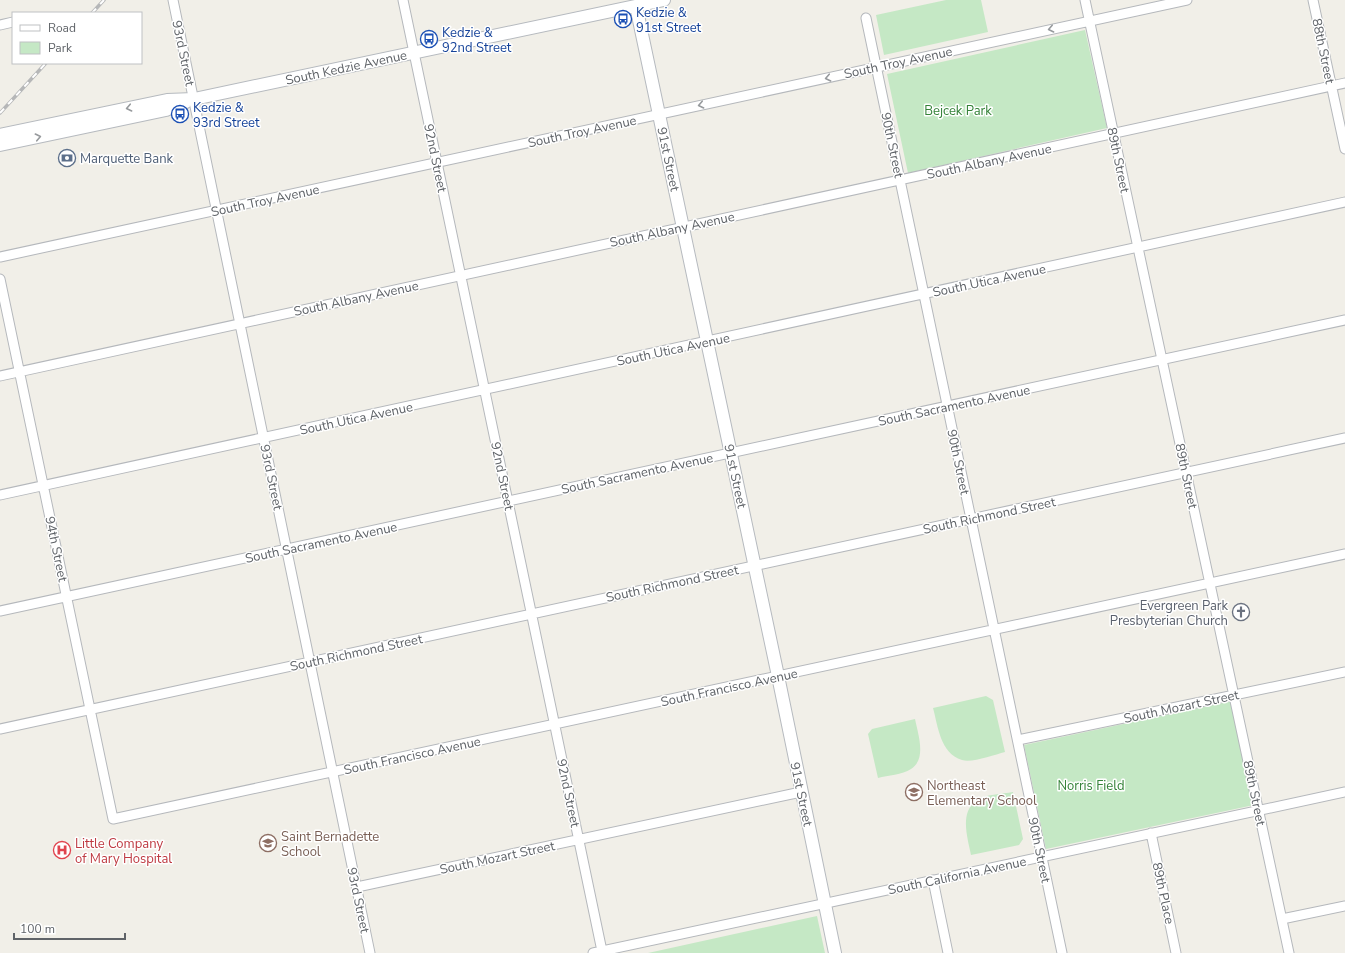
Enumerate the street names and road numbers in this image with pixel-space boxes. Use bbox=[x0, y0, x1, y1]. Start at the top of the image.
street label: 88th Street bbox=[1307, 17, 1339, 86]
street label: 93rd Street bbox=[167, 19, 199, 88]
street label: South Troy Avenue bbox=[842, 43, 954, 83]
street label: South Kedzie Avenue bbox=[284, 46, 409, 90]
street label: 90th Street bbox=[876, 111, 908, 180]
street label: South Troy Avenue bbox=[526, 112, 638, 152]
street label: 92nd Street bbox=[419, 122, 451, 194]
street label: 91st Street bbox=[652, 125, 684, 193]
street label: 89th Street bbox=[1102, 126, 1134, 195]
street label: South Albany Avenue bbox=[925, 140, 1053, 184]
street label: South Troy Avenue bbox=[209, 181, 321, 221]
street label: South Albany Avenue bbox=[608, 208, 736, 252]
street label: South Utica Avenue bbox=[931, 260, 1048, 302]
street label: South Albany Avenue bbox=[292, 277, 420, 321]
street label: South Utica Avenue bbox=[615, 329, 732, 371]
street label: South Sacramento Avenue bbox=[877, 381, 1032, 431]
street label: South Utica Avenue bbox=[298, 398, 415, 440]
street label: 90th Street bbox=[942, 428, 974, 497]
street label: 92nd Street bbox=[486, 440, 518, 512]
street label: 91st Street bbox=[719, 442, 751, 510]
street label: 89th Street bbox=[1170, 442, 1202, 511]
street label: 93rd Street bbox=[255, 443, 287, 512]
street label: South Sacramento Avenue bbox=[560, 449, 715, 499]
street label: South Richmond Street bbox=[921, 493, 1058, 539]
street label: 94th Street bbox=[40, 515, 72, 584]
street label: South Sacramento Avenue bbox=[244, 518, 399, 568]
street label: South Richmond Street bbox=[604, 561, 741, 607]
street label: South Richmond Street bbox=[288, 630, 425, 676]
street label: South Francisco Avenue bbox=[659, 665, 799, 711]
street label: South Mozart Street bbox=[1122, 686, 1241, 728]
street label: South Francisco Avenue bbox=[342, 733, 482, 779]
street label: 92nd Street bbox=[552, 757, 584, 829]
street label: 89th Street bbox=[1238, 759, 1270, 828]
street label: 91st Street bbox=[785, 760, 817, 828]
street label: 90th Street bbox=[1023, 816, 1055, 885]
street label: South Mozart Street bbox=[438, 837, 557, 879]
street label: South California Avenue bbox=[886, 853, 1028, 899]
street label: 89th Place bbox=[1148, 861, 1178, 926]
street label: 93rd Street bbox=[342, 866, 374, 935]

